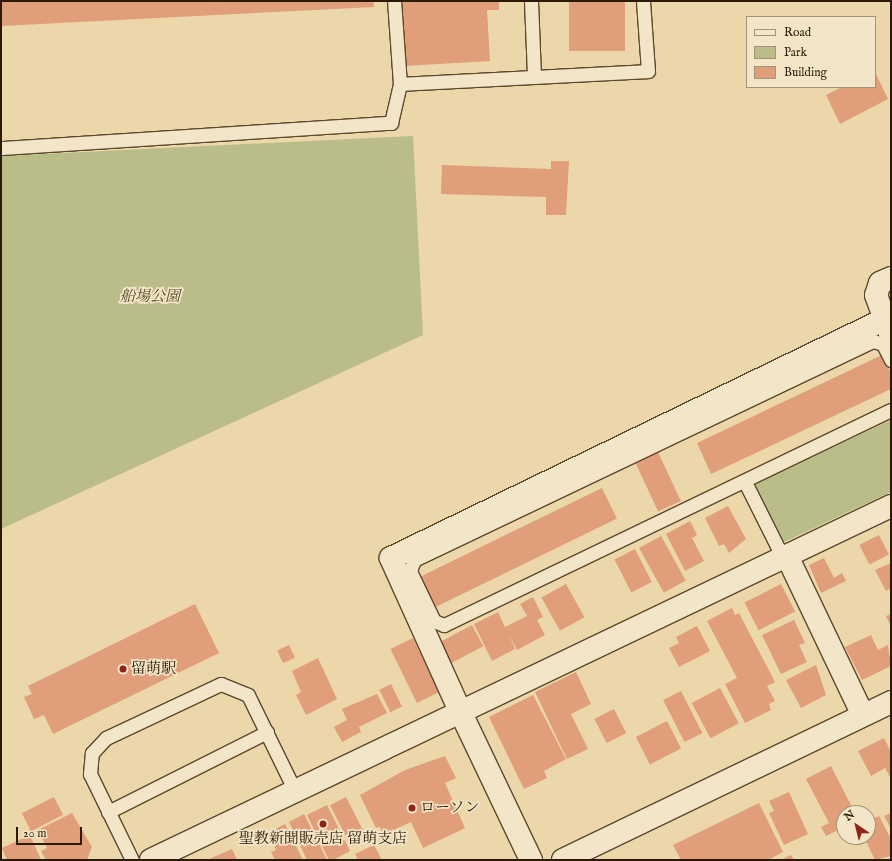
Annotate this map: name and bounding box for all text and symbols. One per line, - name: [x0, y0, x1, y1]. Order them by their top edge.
- legend: [746, 16, 876, 88]
- text: Road: [784, 25, 811, 40]
- text: Park: [784, 45, 807, 60]
- text: Building: [784, 65, 827, 80]
- park label: 船場公園: [120, 288, 180, 306]
- place label: 留萌駅: [131, 660, 176, 678]
- marker: 留萌駅: [118, 664, 128, 674]
- place label: ローソン: [420, 799, 480, 817]
- marker: ローソン: [407, 803, 417, 813]
- north arrow: [836, 805, 876, 845]
- text: N: [842, 808, 858, 824]
- scale bar: [18, 819, 84, 845]
- marker: 聖教新聞販売店 留萌支店: [318, 819, 328, 829]
- text: 20 m: [23, 826, 46, 841]
- place label: 聖教新聞販売店 留萌支店: [239, 830, 407, 848]

